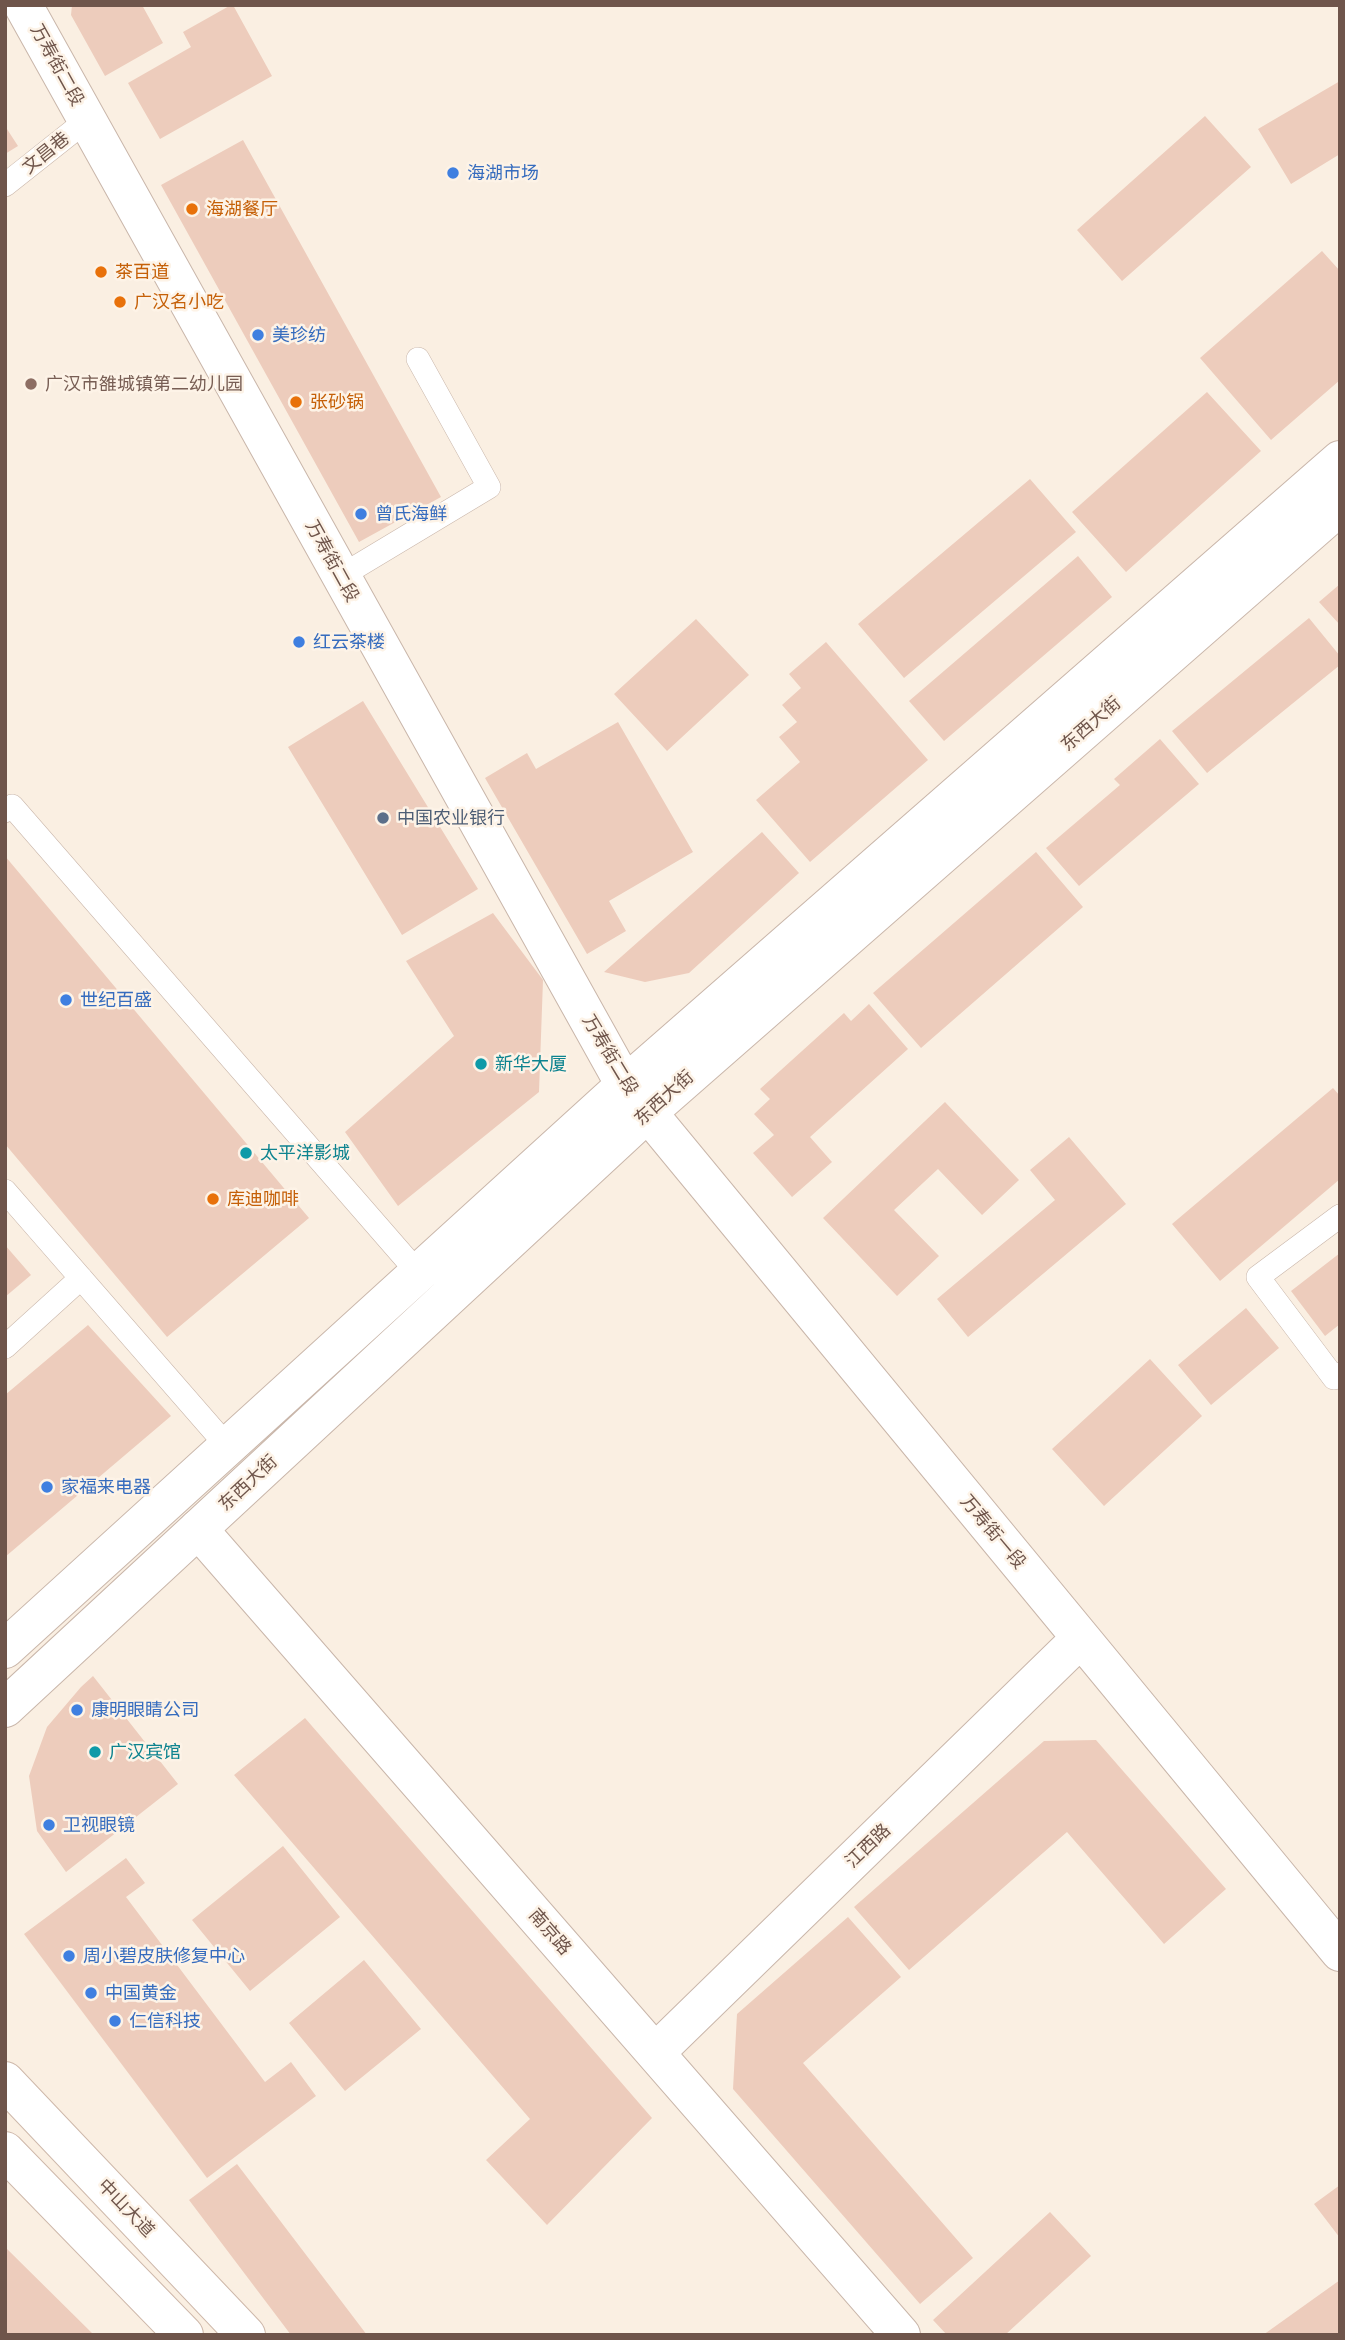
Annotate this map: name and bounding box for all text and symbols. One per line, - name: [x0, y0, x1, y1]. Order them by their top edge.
- street label: 万寿街二段: [26, 20, 88, 110]
- street label: 文昌巷: [18, 128, 74, 178]
- place label: 海湖市场: [467, 162, 539, 184]
- marker: 海湖市场: [445, 165, 461, 181]
- place label: 海湖餐厅: [206, 198, 278, 220]
- marker: 海湖餐厅: [184, 201, 200, 217]
- place label: 茶百道: [115, 261, 169, 283]
- marker: 茶百道: [93, 264, 109, 280]
- place label: 广汉名小吃: [134, 291, 224, 313]
- marker: 广汉名小吃: [112, 294, 128, 310]
- place label: 美珍纺: [272, 324, 326, 346]
- marker: 美珍纺: [250, 327, 266, 343]
- place label: 广汉市雒城镇第二幼儿园: [45, 373, 243, 395]
- marker: 广汉市雒城镇第二幼儿园: [23, 376, 39, 392]
- place label: 张砂锅: [310, 391, 364, 413]
- marker: 张砂锅: [288, 394, 304, 410]
- place label: 曾氏海鲜: [375, 503, 447, 525]
- marker: 曾氏海鲜: [353, 506, 369, 522]
- street label: 万寿街二段: [301, 516, 363, 606]
- place label: 红云茶楼: [313, 631, 385, 653]
- marker: 红云茶楼: [291, 634, 307, 650]
- street label: 东西大街: [1057, 692, 1125, 756]
- place label: 中国农业银行: [397, 807, 505, 829]
- marker: 中国农业银行: [375, 810, 391, 826]
- place label: 世纪百盛: [80, 989, 152, 1011]
- marker: 世纪百盛: [58, 992, 74, 1008]
- street label: 万寿街二段: [578, 1011, 642, 1099]
- place label: 新华大厦: [495, 1053, 567, 1075]
- marker: 新华大厦: [473, 1056, 489, 1072]
- street label: 东西大街: [630, 1066, 698, 1130]
- place label: 太平洋影城: [260, 1142, 350, 1164]
- marker: 太平洋影城: [238, 1145, 254, 1161]
- place label: 库迪咖啡: [227, 1188, 299, 1210]
- marker: 库迪咖啡: [205, 1191, 221, 1207]
- street label: 东西大街: [214, 1451, 282, 1515]
- place label: 家福来电器: [61, 1476, 151, 1498]
- marker: 家福来电器: [39, 1479, 55, 1495]
- street label: 万寿街一段: [956, 1491, 1030, 1573]
- place label: 康明眼睛公司: [91, 1699, 199, 1721]
- marker: 康明眼睛公司: [69, 1702, 85, 1718]
- place label: 广汉宾馆: [109, 1741, 181, 1763]
- marker: 广汉宾馆: [87, 1744, 103, 1760]
- place label: 卫视眼镜: [63, 1814, 135, 1836]
- marker: 卫视眼镜: [41, 1817, 57, 1833]
- street label: 江西路: [841, 1819, 895, 1873]
- street label: 南京路: [524, 1905, 576, 1959]
- place label: 周小碧皮肤修复中心: [83, 1945, 245, 1967]
- marker: 周小碧皮肤修复中心: [61, 1948, 77, 1964]
- place label: 中国黄金: [105, 1982, 177, 2004]
- marker: 中国黄金: [83, 1985, 99, 2001]
- place label: 仁信科技: [129, 2010, 201, 2032]
- marker: 仁信科技: [107, 2013, 123, 2029]
- street label: 中山大道: [93, 2175, 159, 2241]

